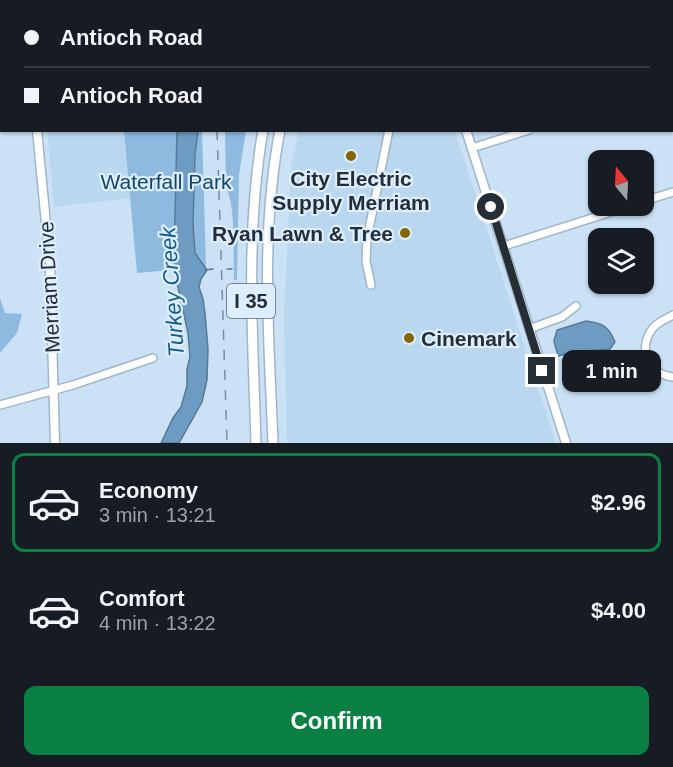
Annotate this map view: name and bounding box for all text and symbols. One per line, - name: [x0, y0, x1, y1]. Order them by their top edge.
- text: Antioch Road: [60, 25, 203, 50]
- text: Antioch Road: [60, 83, 203, 108]
- marker: City Electric Supply Merriam: [344, 149, 358, 163]
- north arrow: [588, 150, 654, 216]
- map controls: [588, 150, 654, 294]
- place label: City Electric Supply Merriam: [272, 167, 430, 214]
- park label: Waterfall Park: [100, 170, 232, 193]
- route start: [477, 193, 504, 220]
- street label: Merriam Drive: [34, 221, 64, 353]
- place label: Ryan Lawn & Tree: [212, 222, 393, 245]
- water label: Turkey Creek: [155, 225, 189, 358]
- marker: Ryan Lawn & Tree: [398, 226, 412, 240]
- button: layers: [588, 228, 654, 294]
- road number: I 35: [227, 284, 275, 318]
- place label: Cinemark: [421, 327, 517, 350]
- marker: Cinemark: [402, 331, 416, 345]
- callout: 1 min: [563, 350, 662, 392]
- route end: [528, 357, 555, 384]
- text: 1 min: [585, 360, 638, 382]
- icon: car: [27, 476, 81, 530]
- text: Economy: [99, 478, 198, 503]
- text: $2.96: [591, 490, 646, 515]
- text: 3 min · 13:21: [99, 504, 216, 526]
- icon: car: [27, 584, 81, 638]
- text: Comfort: [99, 586, 185, 611]
- text: $4.00: [591, 598, 646, 623]
- text: 4 min · 13:22: [99, 612, 216, 634]
- button: Confirm: [24, 686, 649, 755]

